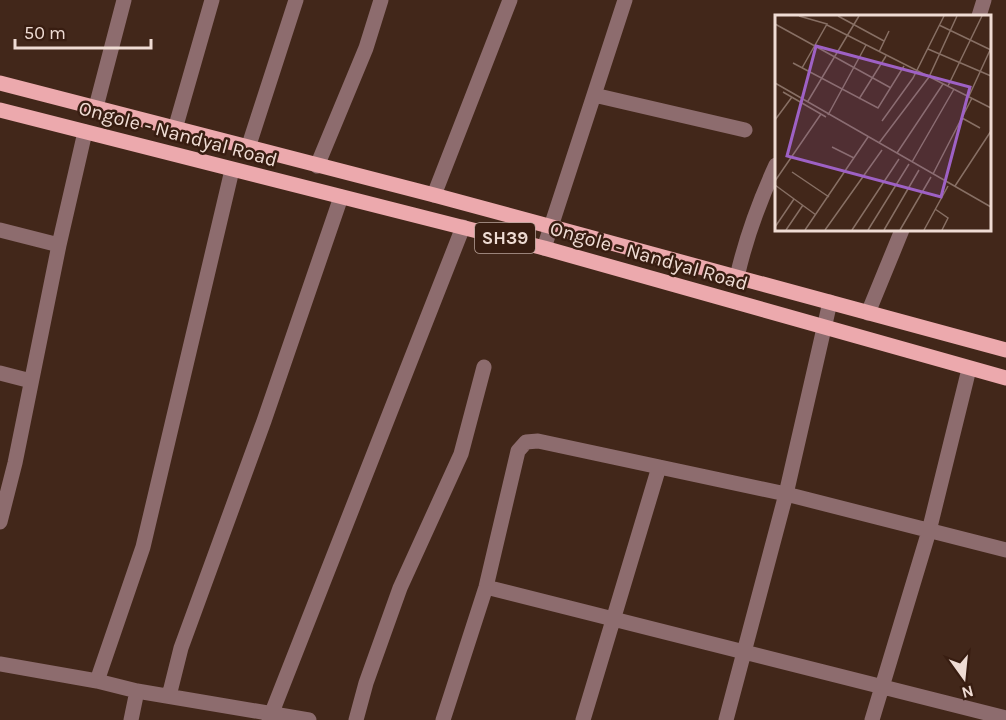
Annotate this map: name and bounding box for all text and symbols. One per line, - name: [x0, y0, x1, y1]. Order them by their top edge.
- scale bar: [15, 12, 152, 50]
- inset map: [775, 15, 991, 231]
- text: 50 m: [24, 22, 66, 44]
- street label: Ongole - Nandyal Road: [76, 96, 280, 172]
- street label: Ongole - Nandyal Road: [547, 217, 751, 295]
- road number: SH39: [475, 223, 535, 253]
- north arrow: [934, 648, 994, 708]
- text: N: [960, 681, 976, 703]

